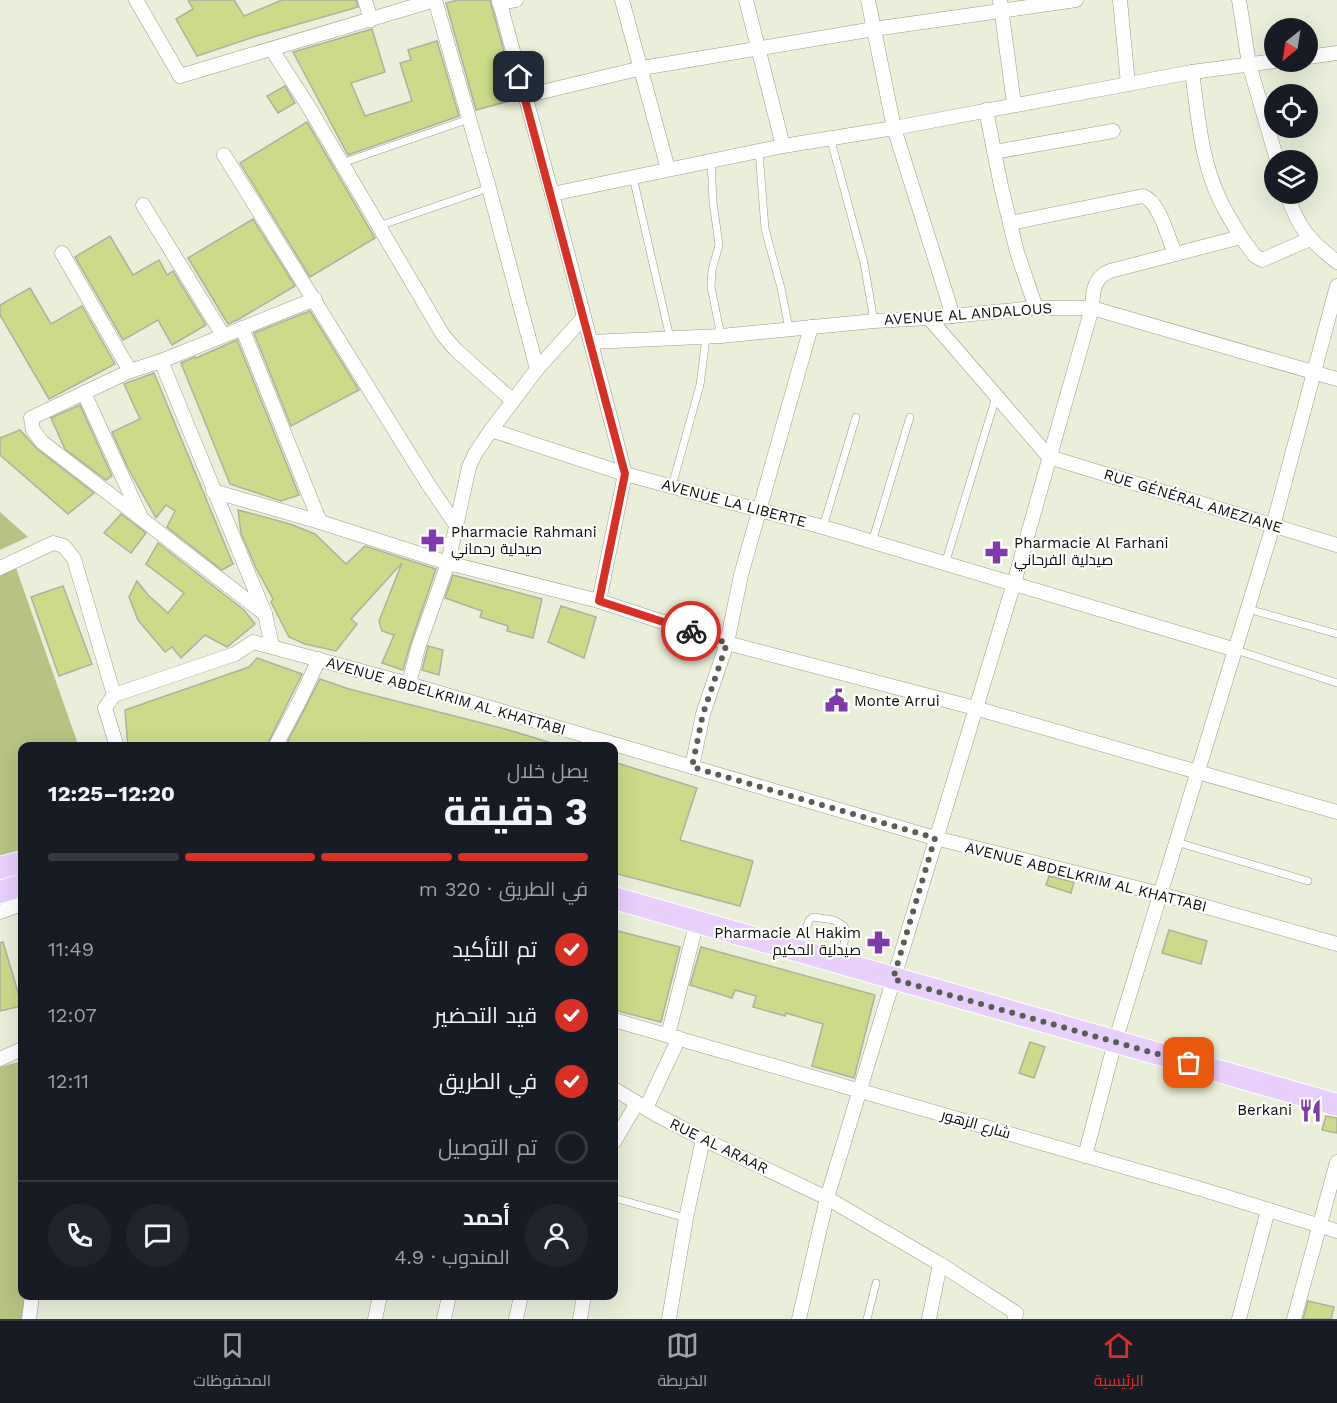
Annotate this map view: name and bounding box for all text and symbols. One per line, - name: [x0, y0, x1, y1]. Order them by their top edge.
- north arrow: [1264, 18, 1318, 72]
- map controls: [1264, 18, 1318, 204]
- pin: [493, 51, 544, 102]
- icon: home: [502, 60, 535, 93]
- button: locate: [1264, 84, 1318, 138]
- button: layers: [1264, 150, 1318, 204]
- street label: AVENUE AL ANDALOUS: [883, 299, 1053, 329]
- street label: RUE GÉNÉRAL AMEZIANE: [1101, 465, 1285, 537]
- street label: AVENUE LA LIBERTE: [660, 475, 808, 531]
- place label: Pharmacie Rahmani صيدلية رحماني: [451, 523, 597, 561]
- pharmacy icon: Pharmacie Rahmani صيدلية رحماني: [420, 528, 446, 554]
- place label: Pharmacie Al Farhani صيدلية الفرحاني: [1014, 534, 1169, 572]
- pharmacy icon: Pharmacie Al Farhani صيدلية الفرحاني: [983, 539, 1009, 565]
- courier: [661, 601, 721, 661]
- icon: bike: [675, 615, 708, 648]
- street label: AVENUE ABDELKRIM AL KHATTABI: [324, 653, 568, 739]
- public building icon: Monte Arrui: [823, 688, 849, 714]
- place label: Monte Arrui: [854, 692, 940, 710]
- text: يصل خلال: [507, 759, 588, 783]
- text: 12:20–12:25: [48, 781, 175, 806]
- text: 3 دقيقة: [443, 789, 588, 834]
- street label: AVENUE ABDELKRIM AL KHATTABI: [963, 838, 1209, 916]
- text: في الطريق · 320 m: [419, 877, 588, 901]
- place label: Pharmacie Al Hakim صيدلية الحكيم: [714, 924, 861, 960]
- pharmacy icon: Pharmacie Al Hakim صيدلية الحكيم: [866, 929, 892, 955]
- icon: check: [555, 933, 588, 966]
- text: 11:49: [48, 937, 94, 961]
- text: تم التأكيد: [452, 937, 537, 962]
- icon: check: [555, 999, 588, 1032]
- text: 12:07: [48, 1003, 97, 1027]
- text: قيد التحضير: [434, 1003, 537, 1028]
- pin: [1163, 1037, 1214, 1088]
- icon: bag: [1172, 1046, 1205, 1079]
- icon: check: [555, 1065, 588, 1098]
- text: 12:11: [48, 1069, 89, 1093]
- text: في الطريق: [439, 1069, 537, 1094]
- restaurant icon: Berkani: [1297, 1097, 1323, 1123]
- place label: Berkani: [1237, 1101, 1292, 1119]
- street label: شارع الزهور: [938, 1105, 1013, 1144]
- street label: RUE AL ARAAR: [667, 1114, 771, 1178]
- text: تم التوصيل: [438, 1135, 537, 1160]
- button: phone: [48, 1204, 111, 1267]
- button: chat: [126, 1204, 189, 1267]
- button: person: [525, 1204, 588, 1267]
- text: أحمد: [463, 1205, 510, 1230]
- text: المندوب · 4.9: [395, 1245, 510, 1269]
- tab: المحفوظات: [193, 1329, 271, 1395]
- tab: الخريطة: [657, 1329, 707, 1395]
- tab: الرئيسية: [1094, 1329, 1144, 1395]

